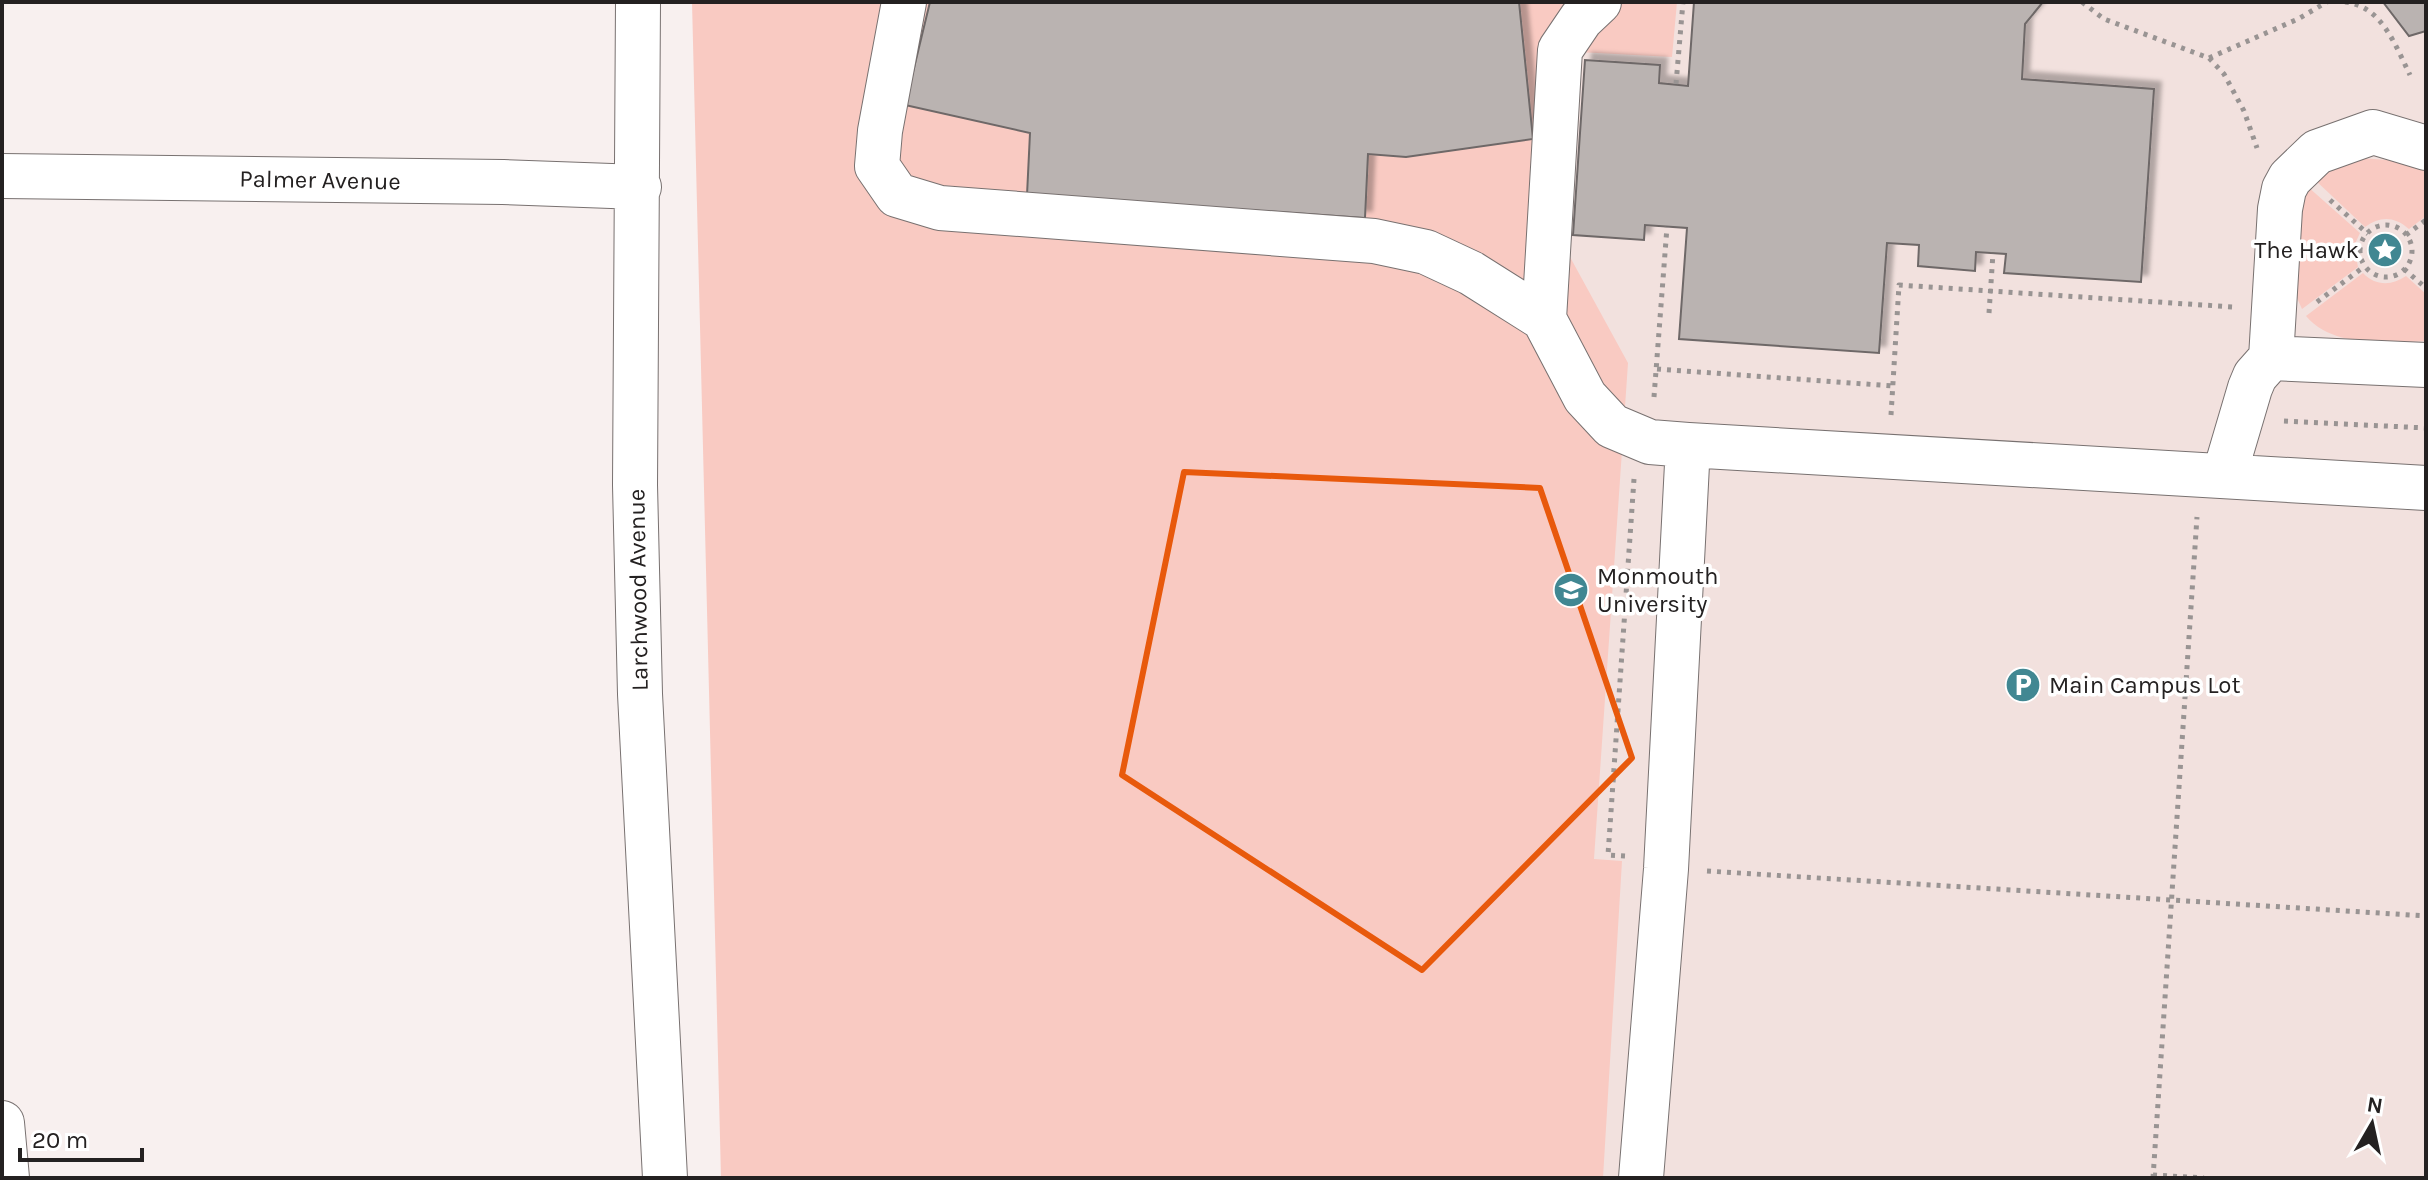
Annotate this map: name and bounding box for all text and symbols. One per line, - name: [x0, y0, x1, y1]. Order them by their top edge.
- street label: Palmer Avenue: [239, 165, 401, 195]
- place icon: The Hawk: [2366, 231, 2404, 269]
- place label: The Hawk: [2254, 236, 2359, 264]
- street label: Larchwood Avenue: [622, 489, 654, 691]
- place label: Monmouth University: [1597, 562, 1719, 618]
- school or university icon: Monmouth University: [1552, 571, 1590, 609]
- parking icon: Main Campus Lot: [2004, 666, 2042, 704]
- place label: Main Campus Lot: [2049, 671, 2241, 699]
- north arrow: [2332, 1084, 2412, 1164]
- text: N: [2365, 1091, 2385, 1119]
- scale bar: [20, 1112, 142, 1162]
- text: 20 m: [32, 1126, 88, 1154]

